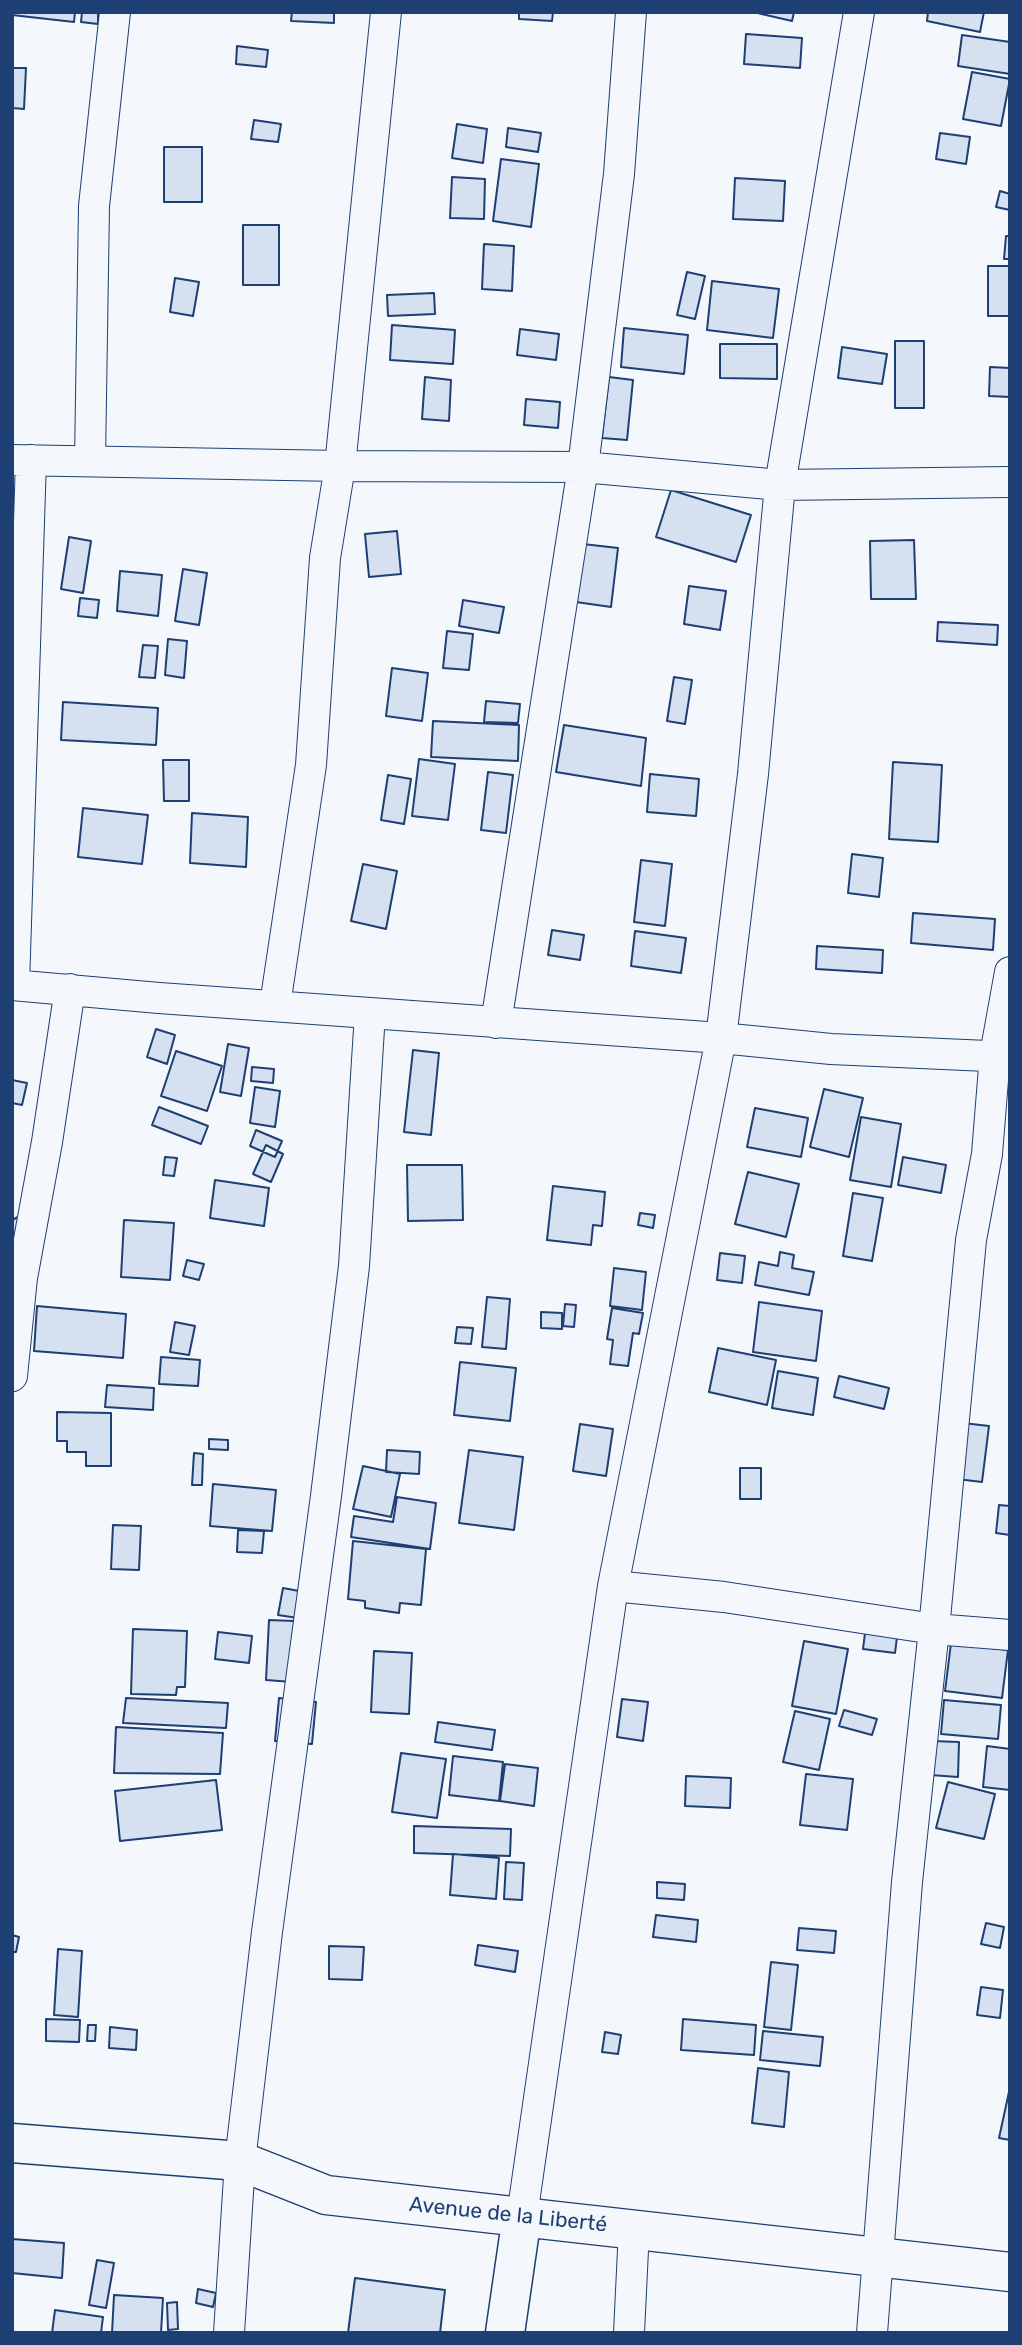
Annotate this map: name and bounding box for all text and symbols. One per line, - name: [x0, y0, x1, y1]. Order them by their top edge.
- street label: Avenue de la Liberté: [408, 2192, 608, 2238]

